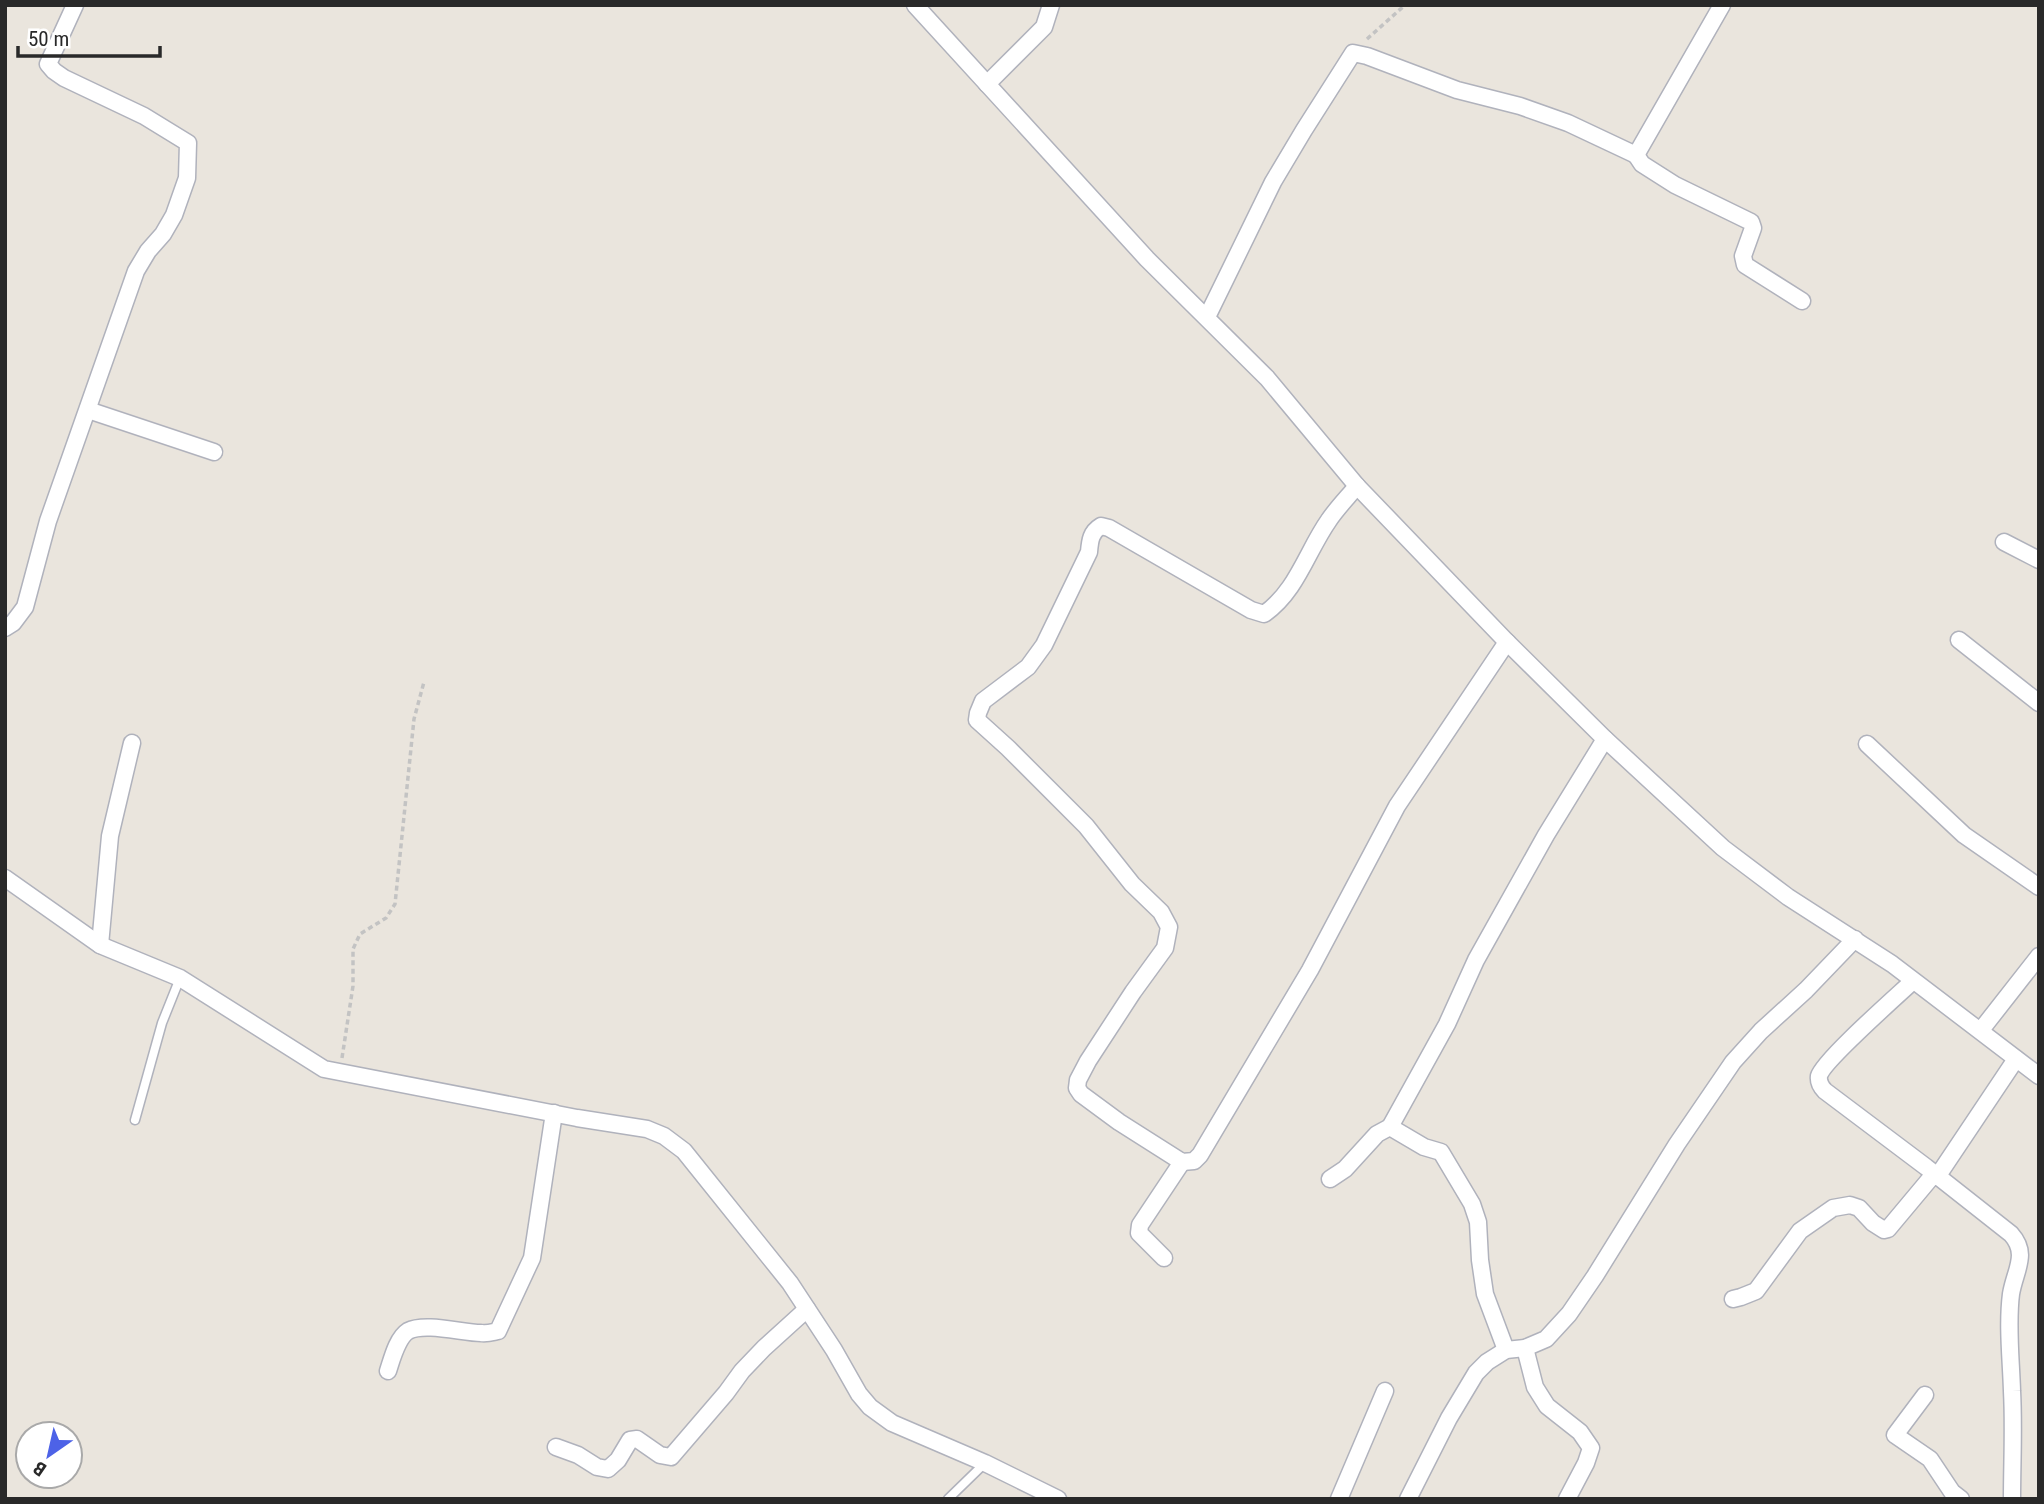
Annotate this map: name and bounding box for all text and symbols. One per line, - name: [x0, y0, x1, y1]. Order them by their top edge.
- scale bar: [18, 14, 159, 58]
- text: 50 m: [28, 27, 69, 51]
- north arrow: [14, 1420, 84, 1490]
- text: B: [29, 1456, 51, 1481]

